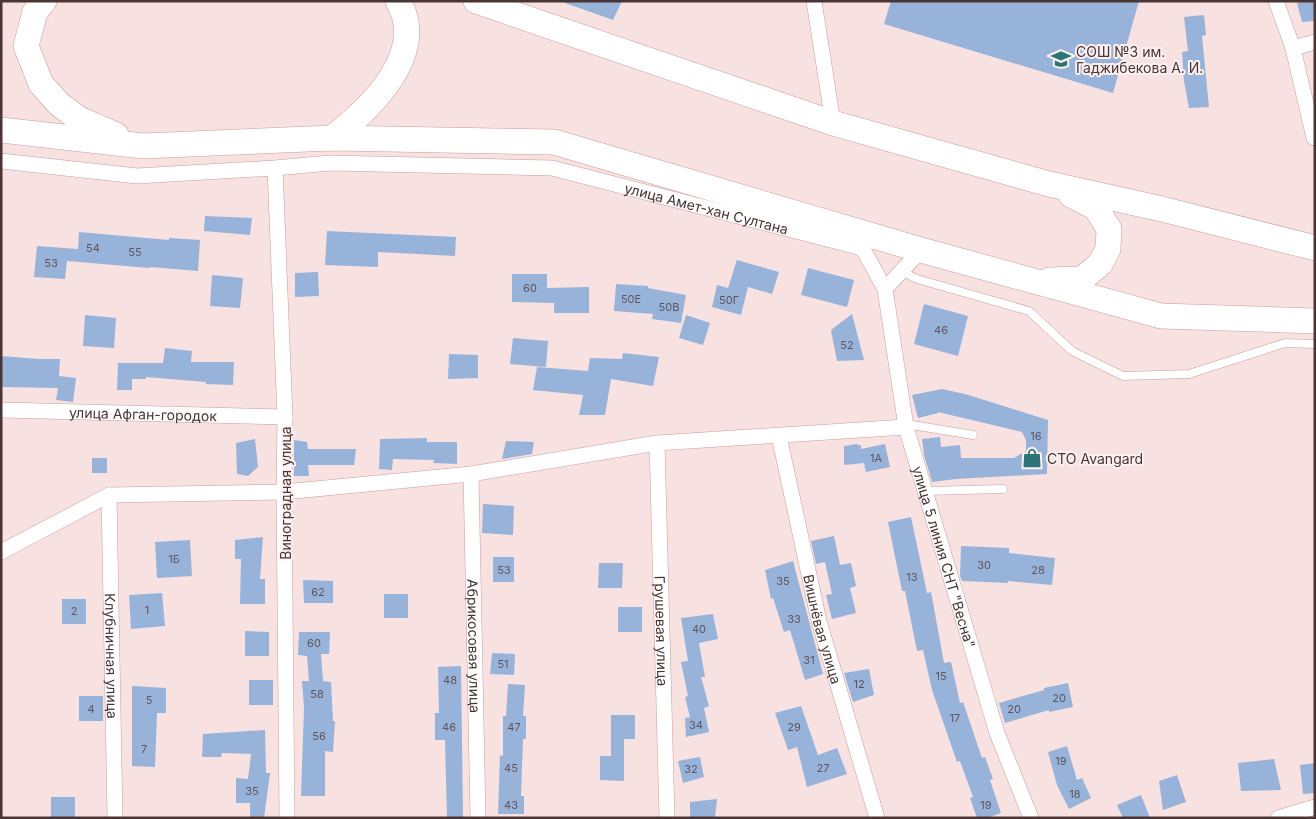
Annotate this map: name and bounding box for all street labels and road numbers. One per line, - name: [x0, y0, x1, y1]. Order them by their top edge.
- street label: улица Амет-хан Султана: [623, 179, 790, 237]
- street label: улица Афган-городок: [69, 403, 217, 424]
- street label: Виноградная улица: [277, 426, 294, 560]
- street label: улица 5 линия СНТ "Весна": [910, 464, 980, 650]
- street label: Вишнёвая улица: [801, 573, 846, 686]
- street label: Грушевая улица: [652, 575, 672, 686]
- street label: Абрикосовая улица: [465, 579, 484, 713]
- street label: Клубничная улица: [102, 593, 122, 719]

